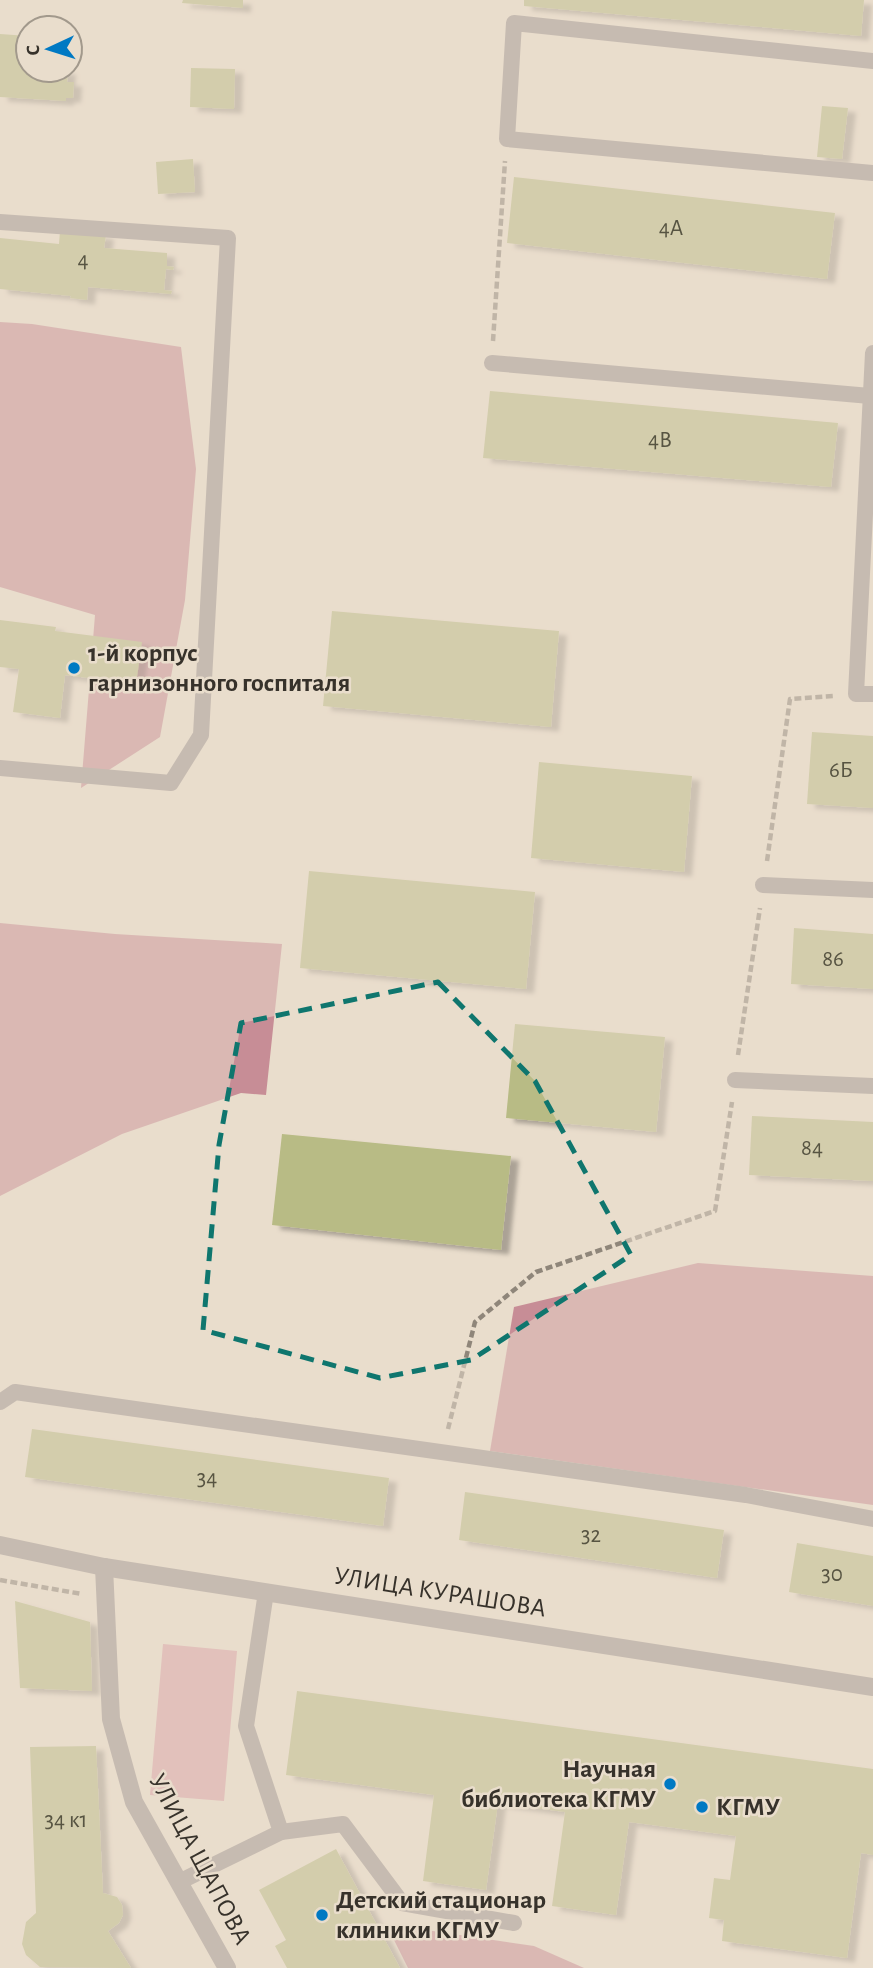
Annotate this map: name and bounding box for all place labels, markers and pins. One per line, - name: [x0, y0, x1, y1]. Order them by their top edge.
- place label: 1-й корпус гарнизонного госпиталя: [88, 640, 350, 696]
- marker: 1-й корпус гарнизонного госпиталя: [66, 660, 82, 676]
- place label: Научная библиотека КГМУ: [461, 1756, 657, 1812]
- marker: Научная библиотека КГМУ: [662, 1776, 678, 1792]
- place label: КГМУ: [716, 1794, 781, 1820]
- marker: КГМУ: [694, 1799, 710, 1815]
- place label: Детский стационар клиники КГМУ: [336, 1887, 546, 1943]
- marker: Детский стационар клиники КГМУ: [314, 1907, 330, 1923]

